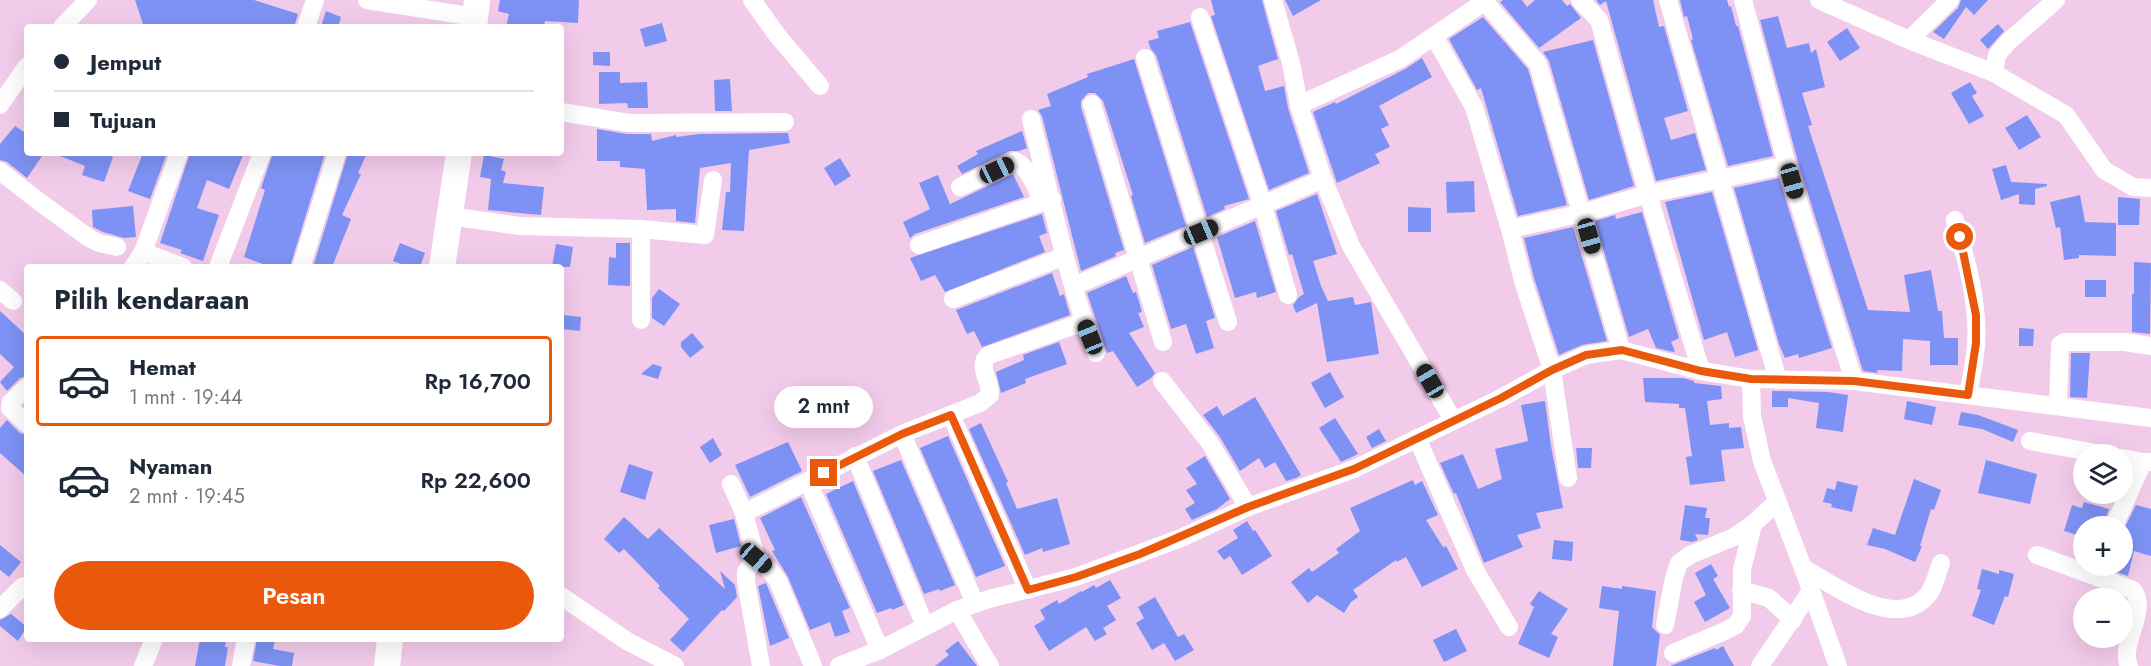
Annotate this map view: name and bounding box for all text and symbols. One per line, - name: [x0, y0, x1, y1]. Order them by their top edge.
- text: Jemput: [90, 46, 161, 78]
- text: Tujuan: [90, 104, 156, 136]
- car: [977, 154, 1017, 186]
- car: [1778, 161, 1806, 201]
- car: [1575, 216, 1603, 256]
- car: [1181, 217, 1221, 247]
- route start: [1946, 223, 1973, 250]
- text: Pilih kendaraan: [54, 280, 250, 319]
- car: [1075, 317, 1105, 357]
- text: Hemat: [129, 351, 196, 383]
- icon: car: [57, 354, 111, 408]
- car: [1413, 361, 1447, 401]
- text: Rp 16,700: [425, 365, 531, 397]
- text: 1 mnt · 19:44: [129, 383, 243, 412]
- callout: 2 mnt: [774, 386, 874, 428]
- text: 2 mnt: [798, 392, 849, 421]
- map controls: [2073, 444, 2133, 648]
- button: layers: [2073, 444, 2133, 504]
- text: Nyaman: [129, 450, 212, 482]
- icon: car: [57, 453, 111, 507]
- route end: [810, 459, 837, 486]
- text: Rp 22,600: [420, 464, 531, 496]
- text: 2 mnt · 19:45: [129, 482, 245, 511]
- button: +: [2073, 516, 2133, 576]
- car: [737, 539, 775, 577]
- button: Pesan: [54, 561, 534, 630]
- button: −: [2073, 588, 2133, 648]

